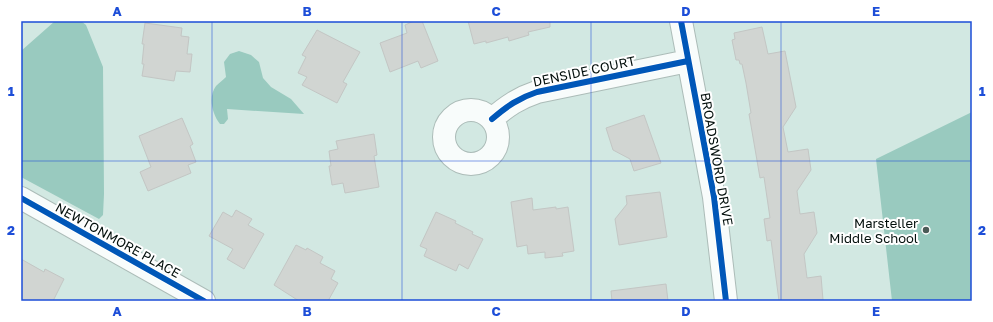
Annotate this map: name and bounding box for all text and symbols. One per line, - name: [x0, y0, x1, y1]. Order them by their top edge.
- text: A: [112, 3, 122, 19]
- text: B: [302, 3, 312, 19]
- text: C: [491, 3, 501, 19]
- text: D: [681, 3, 691, 19]
- text: E: [872, 3, 880, 19]
- street label: DENSIDE COURT: [531, 52, 637, 90]
- text: 1: [8, 83, 15, 99]
- text: 1: [979, 83, 986, 99]
- street label: BROADSWORD DRIVE: [697, 91, 737, 227]
- street label: NEWTONMORE PLACE: [53, 199, 183, 281]
- place label: Marsteller Middle School: [829, 215, 918, 246]
- text: 2: [7, 222, 15, 238]
- text: 2: [978, 222, 986, 238]
- marker: Marsteller Middle School: [921, 225, 931, 235]
- text: A: [112, 303, 122, 319]
- text: B: [302, 303, 312, 319]
- text: C: [491, 303, 501, 319]
- text: D: [681, 303, 691, 319]
- text: E: [872, 303, 880, 319]

